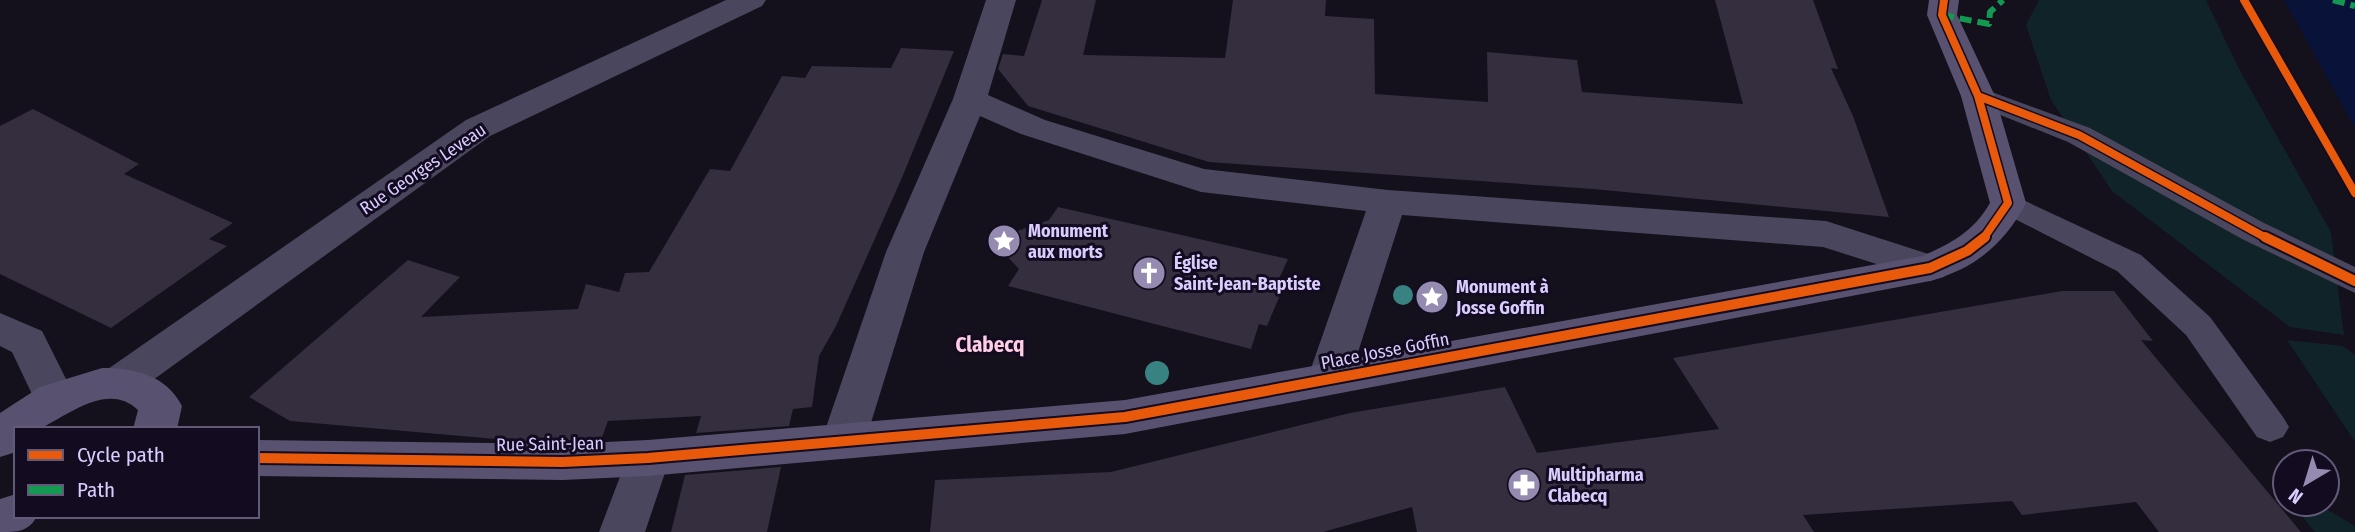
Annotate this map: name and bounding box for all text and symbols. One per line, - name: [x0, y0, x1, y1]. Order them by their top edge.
- street label: Rue Georges Leveau: [356, 119, 490, 219]
- place label: Monument aux morts: [1028, 220, 1109, 263]
- place icon: Monument aux morts: [985, 222, 1023, 260]
- place label: Église Saint-Jean-Baptiste: [1174, 251, 1321, 295]
- church icon: Église Saint-Jean-Baptiste: [1130, 254, 1168, 292]
- place label: Monument à Josse Goffin: [1455, 276, 1549, 319]
- place icon: Monument à Josse Goffin: [1413, 278, 1451, 316]
- street label: Place Josse Goffin: [1319, 328, 1451, 374]
- district label: Clabecq: [955, 332, 1025, 358]
- legend: [14, 427, 259, 518]
- street label: Rue Saint-Jean: [496, 432, 604, 456]
- text: Cycle path: [77, 442, 165, 468]
- north arrow: [2271, 448, 2341, 518]
- place label: Multipharma Clabecq: [1548, 464, 1644, 507]
- pharmacy icon: Multipharma Clabecq: [1505, 466, 1543, 504]
- text: Path: [77, 477, 115, 503]
- text: N: [2284, 483, 2307, 509]

